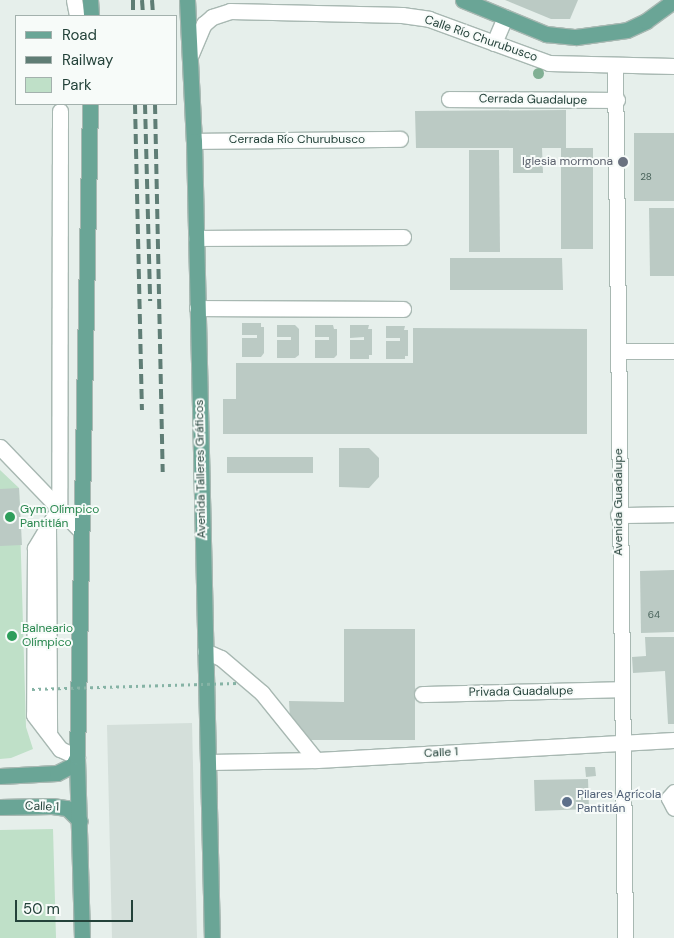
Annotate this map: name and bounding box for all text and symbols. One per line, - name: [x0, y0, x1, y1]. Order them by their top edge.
- street label: Calle Río Churubusco: [423, 13, 539, 65]
- legend: [15, 15, 178, 105]
- text: Road: [62, 25, 97, 45]
- text: Railway: [62, 50, 113, 70]
- text: Park: [62, 75, 92, 95]
- street label: Cerrada Guadalupe: [479, 92, 587, 108]
- street label: Cerrada Río Churubusco: [229, 133, 365, 147]
- place label: Iglesia mormona: [522, 155, 613, 169]
- marker: Iglesia mormona: [617, 156, 629, 168]
- house number: 28: [640, 171, 652, 183]
- street label: Avenida Talleres Gráficos: [193, 399, 209, 539]
- street label: Avenida Guadalupe: [612, 448, 626, 556]
- place label: Gym Olímpico Pantitlán: [20, 503, 99, 531]
- marker: Gym Olímpico Pantitlán: [4, 511, 16, 523]
- house number: 64: [648, 609, 660, 621]
- place label: Balneario Olímpico: [22, 622, 73, 650]
- marker: Balneario Olímpico: [6, 630, 18, 642]
- street label: Privada Guadalupe: [469, 684, 573, 700]
- street label: Calle 1: [424, 745, 458, 761]
- place label: Pilares Agrícola Pantitlán: [577, 788, 661, 816]
- marker: Pilares Agrícola Pantitlán: [561, 796, 573, 808]
- street label: Calle 1: [25, 799, 59, 815]
- scale bar: [18, 890, 135, 922]
- text: 50 m: [23, 899, 60, 919]

